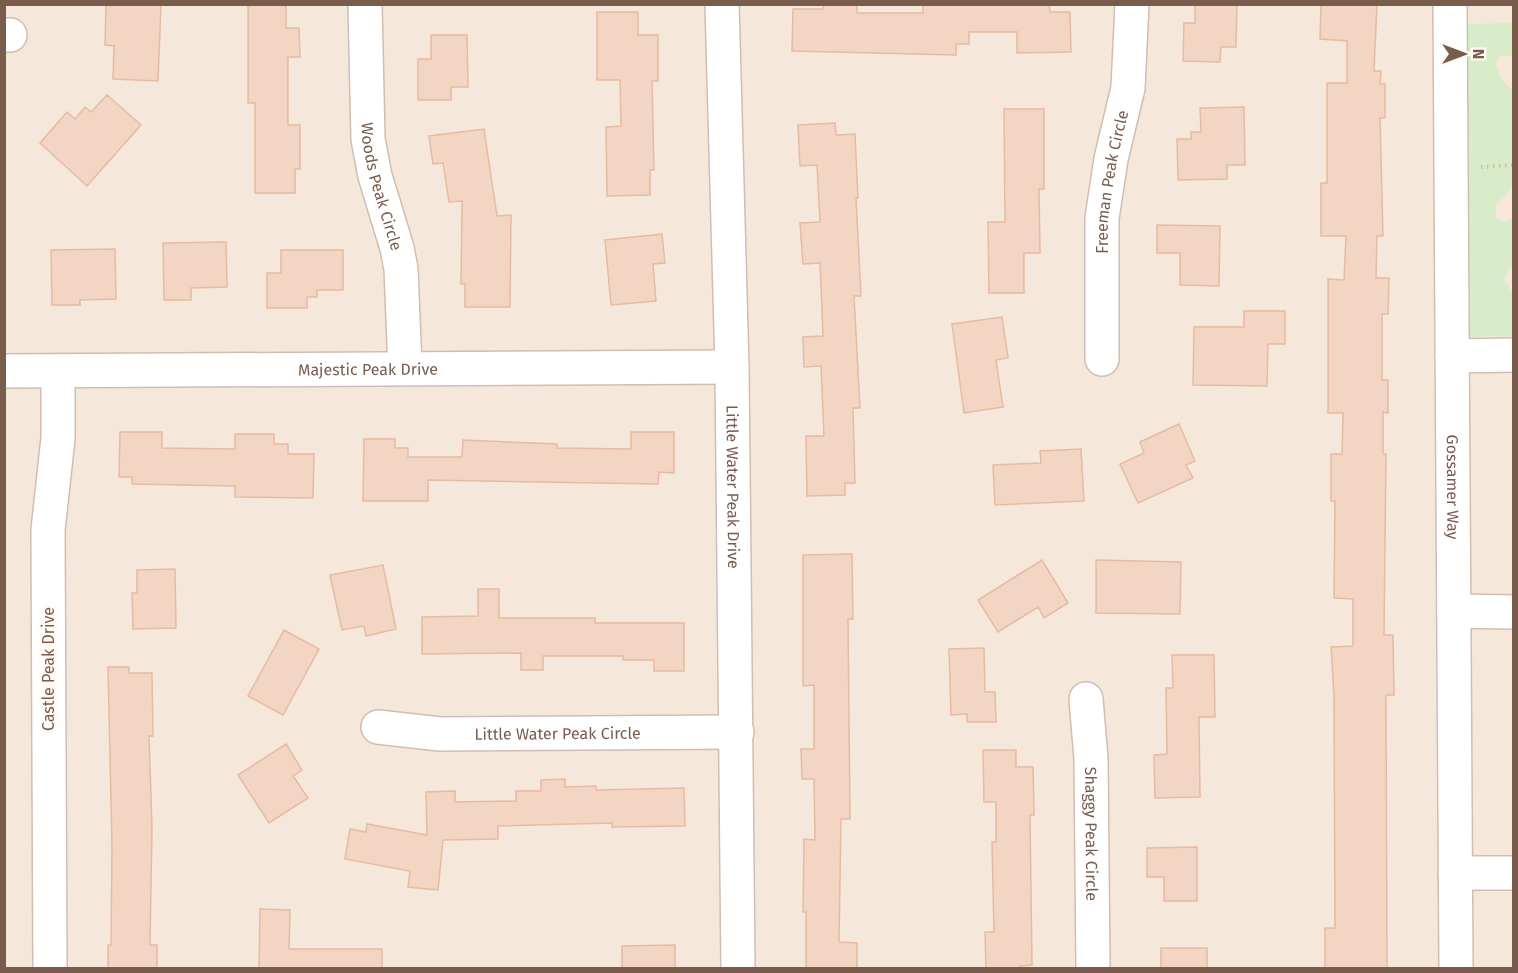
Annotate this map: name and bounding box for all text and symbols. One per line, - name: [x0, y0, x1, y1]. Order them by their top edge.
- north arrow: [1434, 24, 1494, 84]
- text: N: [1469, 49, 1488, 59]
- street label: Freeman Peak Circle: [1092, 108, 1132, 254]
- street label: Woods Peak Circle: [357, 122, 406, 253]
- street label: Majestic Peak Drive: [298, 360, 438, 379]
- street label: Little Water Peak Drive: [722, 405, 743, 569]
- street label: Gossamer Way: [1443, 435, 1462, 540]
- street label: Castle Peak Drive: [39, 607, 58, 731]
- street label: Little Water Peak Circle: [474, 724, 641, 744]
- street label: Shaggy Peak Circle: [1081, 767, 1101, 901]

